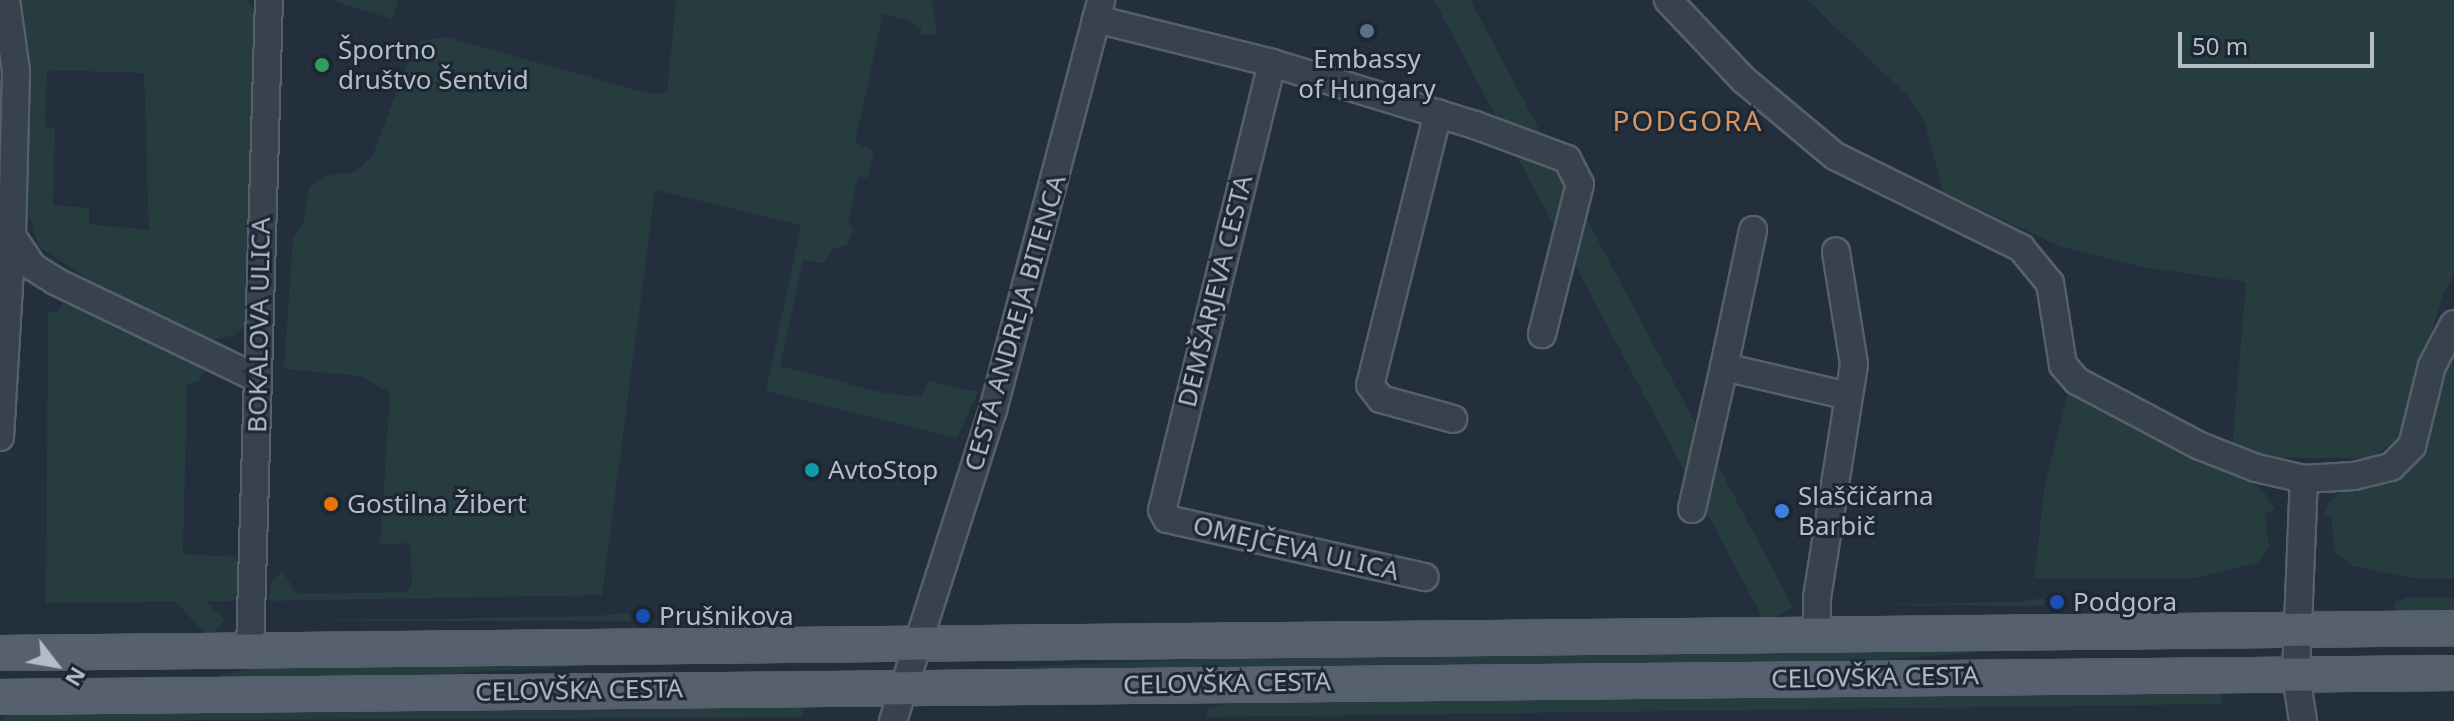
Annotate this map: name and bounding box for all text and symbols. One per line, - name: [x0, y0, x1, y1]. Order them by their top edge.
- scale bar: [2182, 16, 2378, 66]
- marker: Embassy of Hungary: [1358, 22, 1376, 40]
- text: 50 m: [2192, 29, 2248, 62]
- place label: Športno društvo Šentvid: [338, 34, 529, 96]
- place label: Embassy of Hungary: [1298, 43, 1436, 104]
- marker: Športno društvo Šentvid: [313, 56, 331, 74]
- district label: PODGORA: [1613, 103, 1763, 137]
- street label: CESTA ANDREJA BITENCA: [958, 171, 1072, 475]
- street label: DEMŠARJEVA CESTA: [1171, 172, 1259, 410]
- street label: BOKALOVA ULICA: [242, 217, 276, 433]
- place label: AvtoStop: [828, 454, 938, 486]
- marker: AvtoStop: [803, 461, 821, 479]
- place label: Slaščičarna Barbič: [1798, 480, 1934, 542]
- place label: Gostilna Žibert: [347, 488, 527, 520]
- marker: Gostilna Žibert: [322, 495, 340, 513]
- marker: Slaščičarna Barbič: [1773, 502, 1791, 520]
- street label: OMEJČEVA ULICA: [1190, 509, 1402, 587]
- place label: Podgora: [2073, 586, 2177, 618]
- marker: Podgora: [2048, 593, 2066, 611]
- place label: Prušnikova: [659, 600, 794, 632]
- marker: Prušnikova: [634, 607, 652, 625]
- north arrow: [16, 625, 96, 705]
- street label: CELOVŠKA CESTA: [1771, 660, 1979, 694]
- text: N: [59, 662, 94, 693]
- street label: CELOVŠKA CESTA: [1123, 666, 1331, 700]
- street label: CELOVŠKA CESTA: [475, 673, 683, 707]

